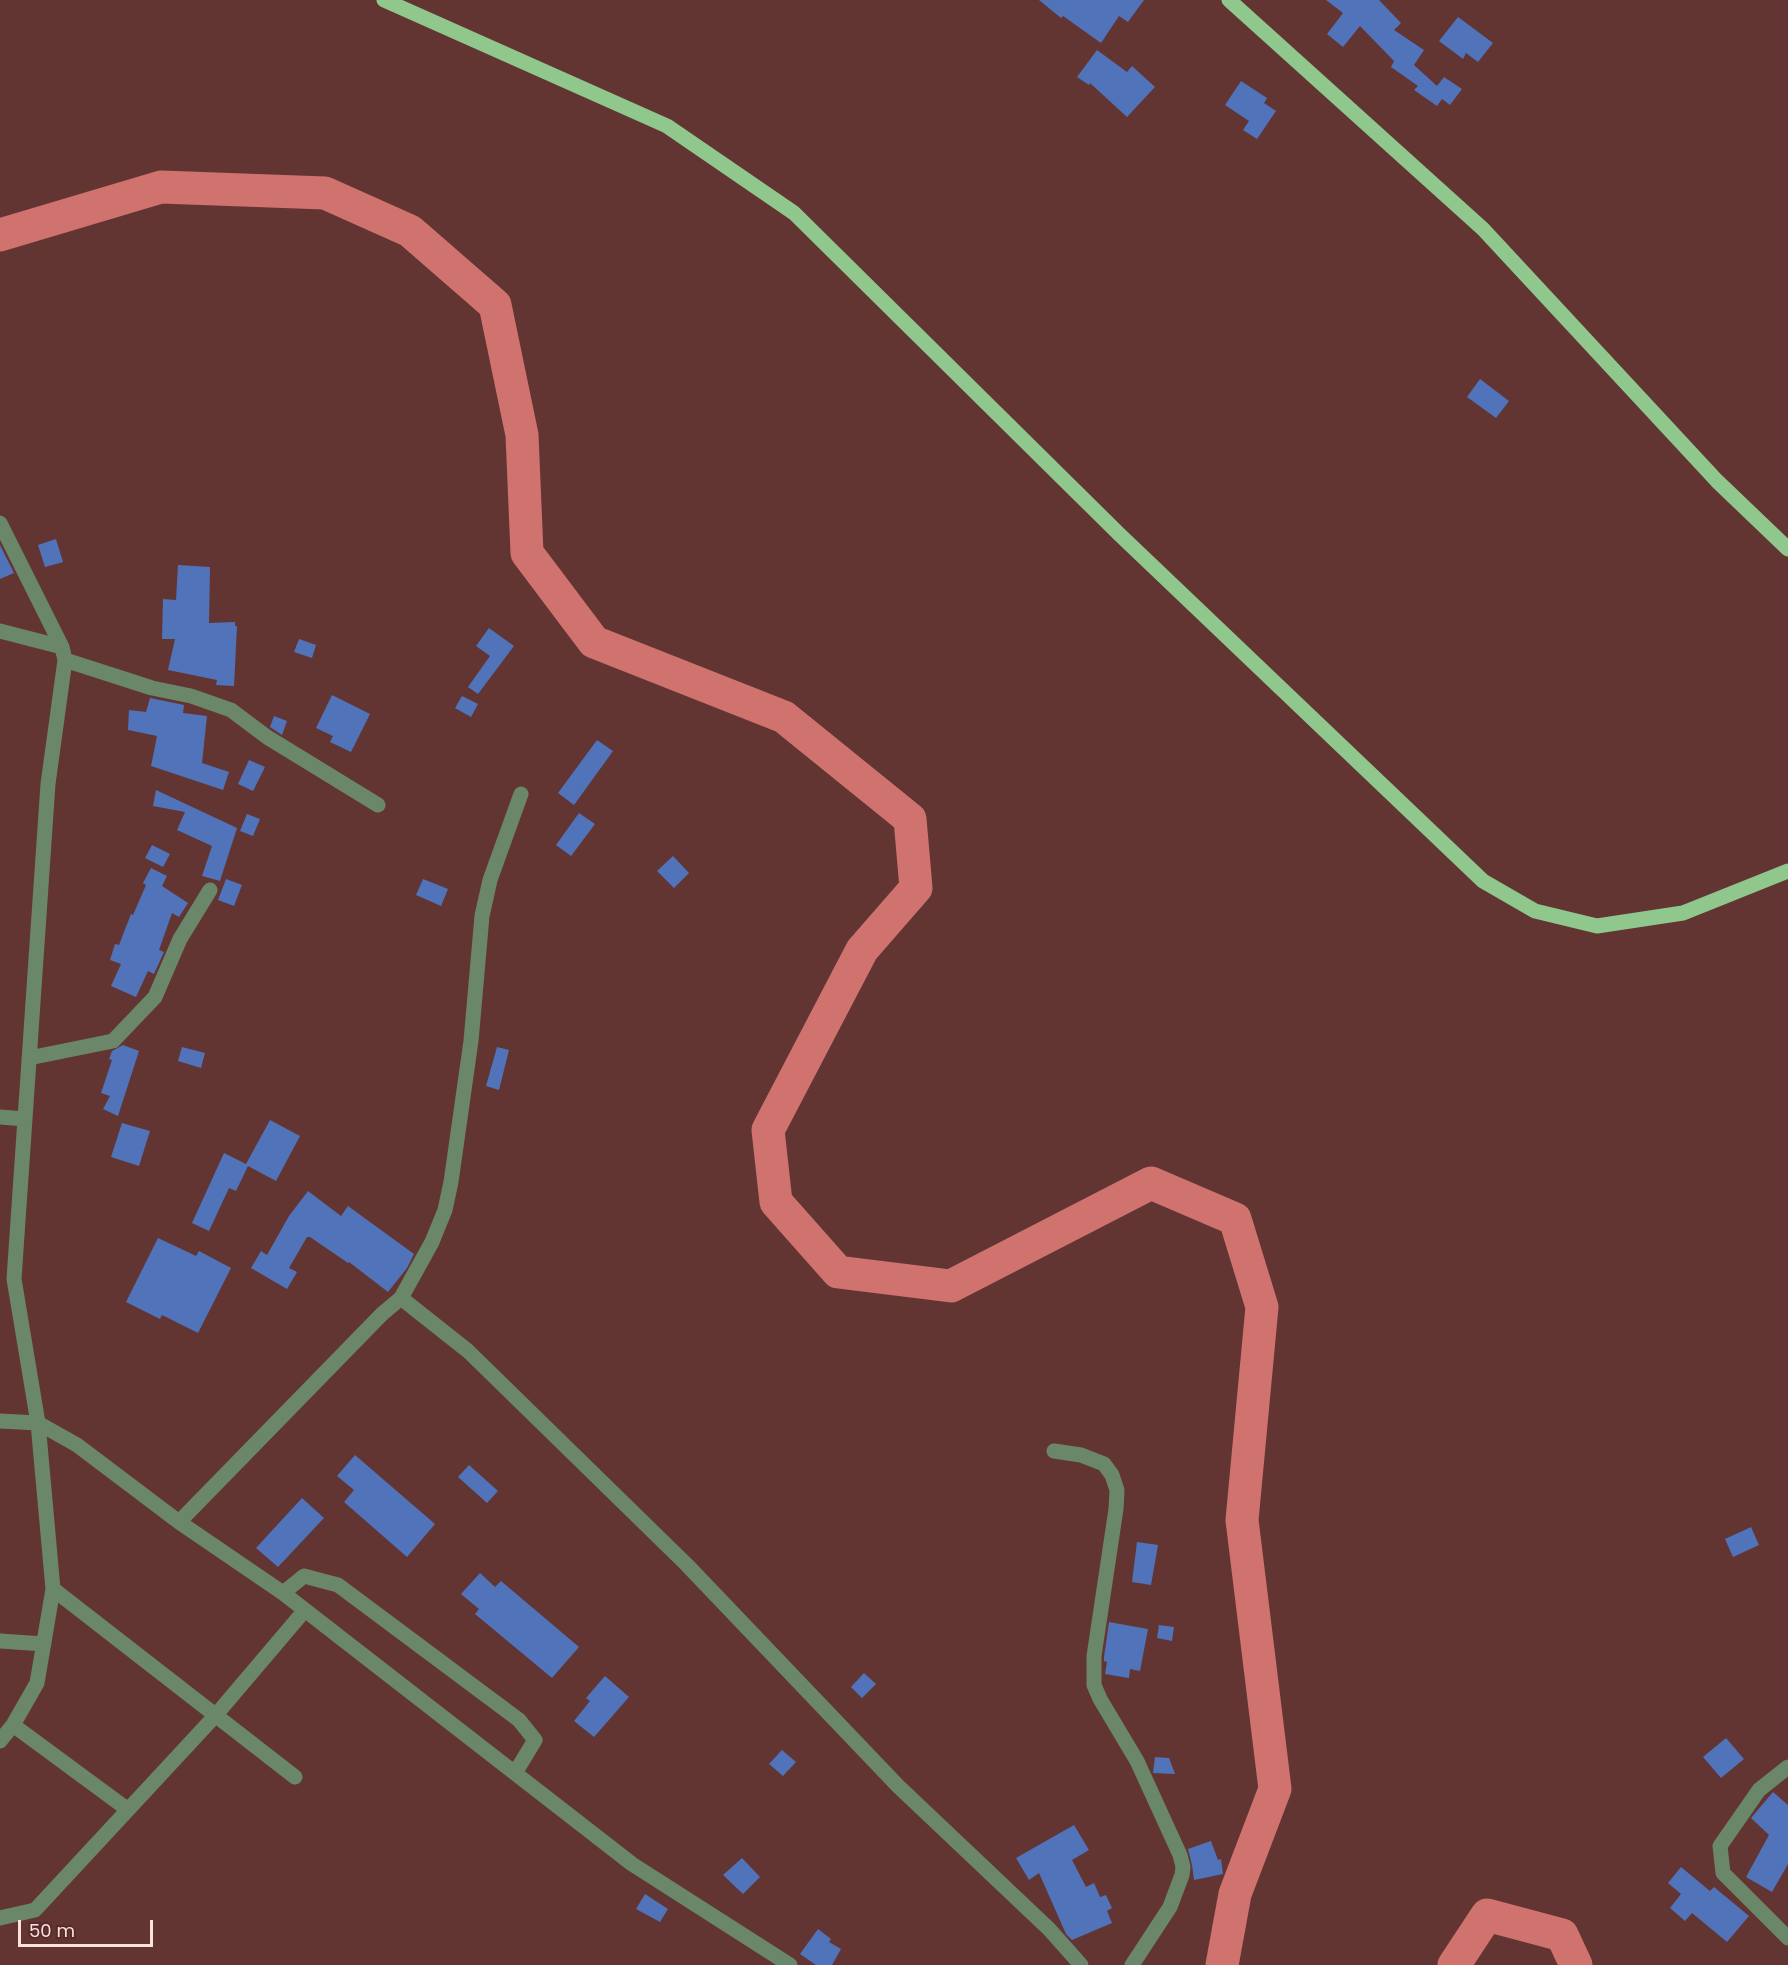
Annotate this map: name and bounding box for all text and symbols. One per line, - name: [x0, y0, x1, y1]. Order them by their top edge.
- scale bar: [21, 1908, 156, 1946]
- text: 50 m: [29, 1918, 75, 1943]

